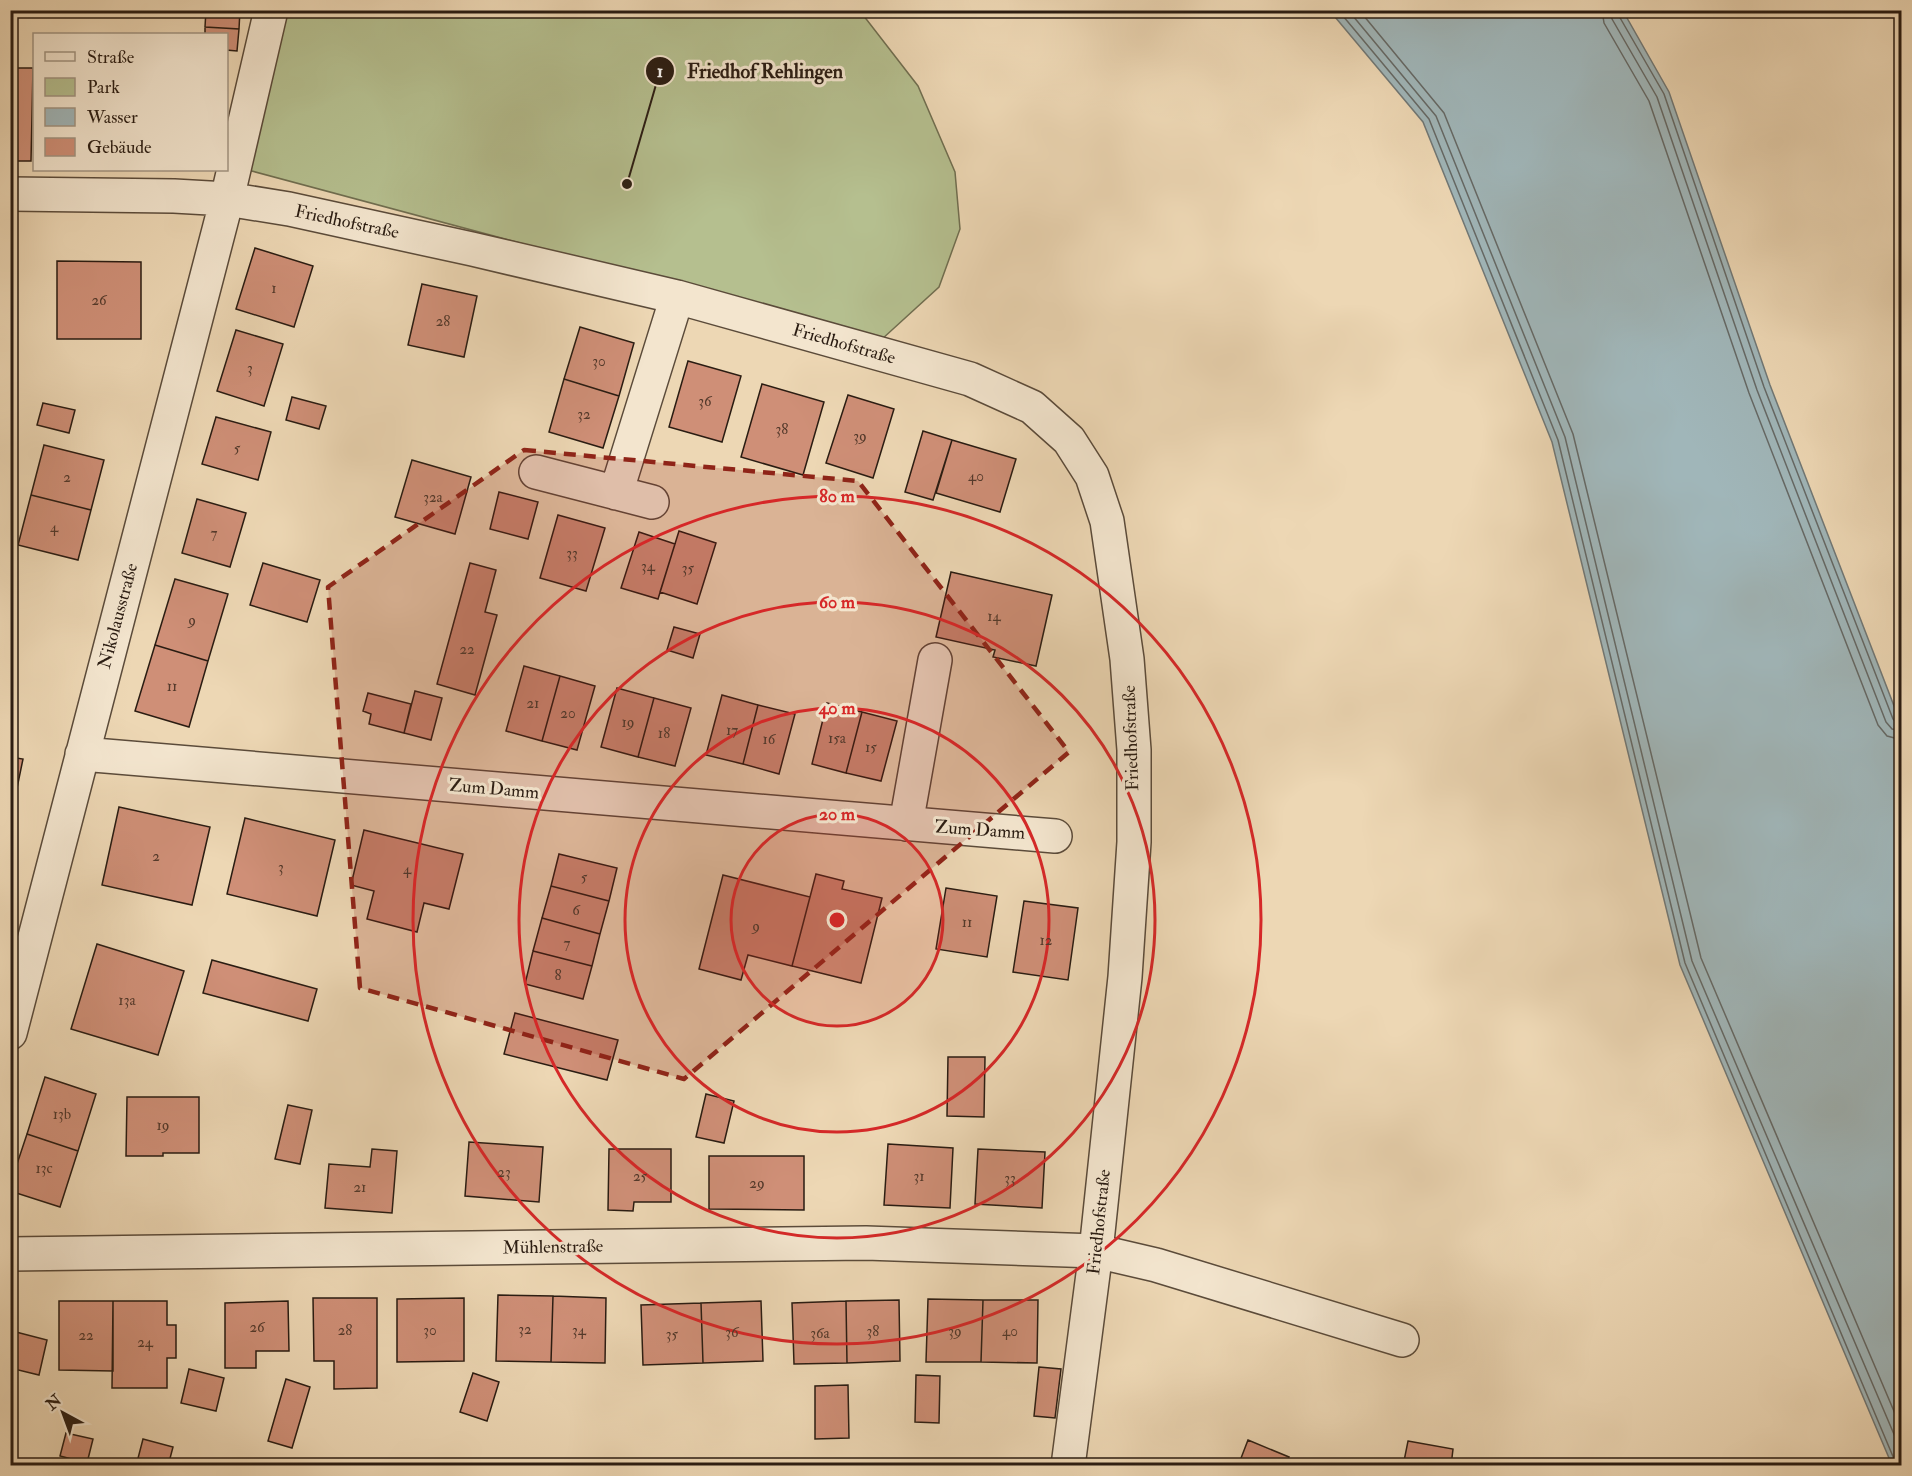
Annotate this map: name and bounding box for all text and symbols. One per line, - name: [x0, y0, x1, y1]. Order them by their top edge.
- legend: [33, 33, 228, 171]
- text: Straße: [87, 46, 135, 69]
- callout: Friedhof Rehlingen: [645, 52, 855, 90]
- text: Friedhof Rehlingen: [687, 59, 844, 85]
- text: 1: [657, 60, 663, 83]
- text: Park: [87, 76, 120, 99]
- text: Wasser: [86, 106, 138, 129]
- text: Gebäude: [87, 136, 152, 159]
- street label: Friedhofstraße: [293, 200, 402, 244]
- house number: 1: [271, 279, 277, 298]
- house number: 26: [91, 291, 108, 310]
- house number: 28: [436, 312, 450, 331]
- street label: Friedhofstraße: [790, 318, 899, 370]
- house number: 30: [592, 352, 606, 371]
- house number: 3: [247, 359, 253, 378]
- house number: 36: [698, 392, 713, 411]
- house number: 32: [577, 405, 591, 424]
- house number: 38: [776, 420, 788, 439]
- house number: 39: [853, 427, 867, 446]
- house number: 5: [234, 439, 241, 458]
- house number: 40: [968, 467, 984, 486]
- house number: 2: [63, 468, 71, 487]
- text: 80 m: [819, 485, 856, 508]
- house number: 32a: [423, 488, 444, 507]
- house number: 4: [50, 518, 59, 537]
- house number: 7: [211, 524, 218, 543]
- house number: 33: [566, 544, 578, 563]
- house number: 34: [641, 557, 656, 576]
- house number: 35: [682, 559, 695, 578]
- street label: Nikolausstraße: [93, 560, 143, 671]
- text: 60 m: [819, 591, 856, 614]
- house number: 14: [987, 607, 1002, 626]
- house number: 9: [187, 611, 196, 630]
- house number: 22: [459, 640, 475, 659]
- house number: 11: [167, 677, 177, 696]
- street label: Friedhofstraße: [1118, 684, 1144, 791]
- house number: 21: [527, 694, 539, 713]
- text: 40 m: [818, 697, 856, 720]
- house number: 20: [560, 704, 576, 723]
- house number: 19: [622, 713, 634, 732]
- house number: 17: [726, 721, 738, 740]
- house number: 18: [658, 724, 670, 743]
- house number: 15a: [828, 729, 847, 748]
- house number: 16: [763, 730, 777, 749]
- house number: 15: [865, 738, 877, 757]
- street label: Zum Damm: [448, 774, 540, 804]
- text: 20 m: [819, 803, 856, 826]
- street label: Zum Damm: [934, 815, 1026, 845]
- house number: 2: [152, 847, 160, 866]
- house number: 3: [278, 858, 284, 877]
- house number: 4: [403, 860, 412, 879]
- house number: 5: [581, 868, 588, 887]
- house number: 6: [572, 901, 581, 920]
- centre of rings: [827, 910, 847, 930]
- house number: 11: [962, 913, 972, 932]
- house number: 9: [751, 917, 760, 936]
- house number: 12: [1040, 931, 1053, 950]
- house number: 7: [564, 934, 571, 953]
- house number: 8: [554, 966, 562, 985]
- house number: 13a: [118, 991, 136, 1010]
- house number: 13b: [53, 1105, 71, 1124]
- house number: 19: [157, 1116, 169, 1135]
- house number: 13c: [35, 1159, 53, 1178]
- house number: 23: [497, 1163, 511, 1182]
- house number: 25: [633, 1167, 647, 1186]
- house number: 31: [913, 1167, 925, 1186]
- street label: Friedhofstraße: [1082, 1168, 1116, 1276]
- house number: 33: [1004, 1169, 1016, 1188]
- house number: 29: [749, 1174, 765, 1193]
- house number: 21: [354, 1178, 366, 1197]
- street label: Mühlenstraße: [503, 1235, 604, 1259]
- house number: 26: [249, 1318, 266, 1337]
- house number: 32: [518, 1320, 532, 1339]
- house number: 28: [338, 1321, 352, 1340]
- house number: 30: [423, 1321, 437, 1340]
- house number: 34: [572, 1321, 587, 1340]
- house number: 38: [867, 1322, 879, 1341]
- house number: 39: [948, 1322, 962, 1341]
- house number: 40: [1002, 1322, 1018, 1341]
- house number: 36: [725, 1323, 740, 1342]
- house number: 36a: [810, 1324, 831, 1343]
- house number: 35: [666, 1325, 679, 1344]
- house number: 22: [78, 1326, 94, 1345]
- house number: 24: [137, 1333, 154, 1352]
- north arrow: [33, 1383, 93, 1443]
- text: N: [41, 1390, 66, 1415]

